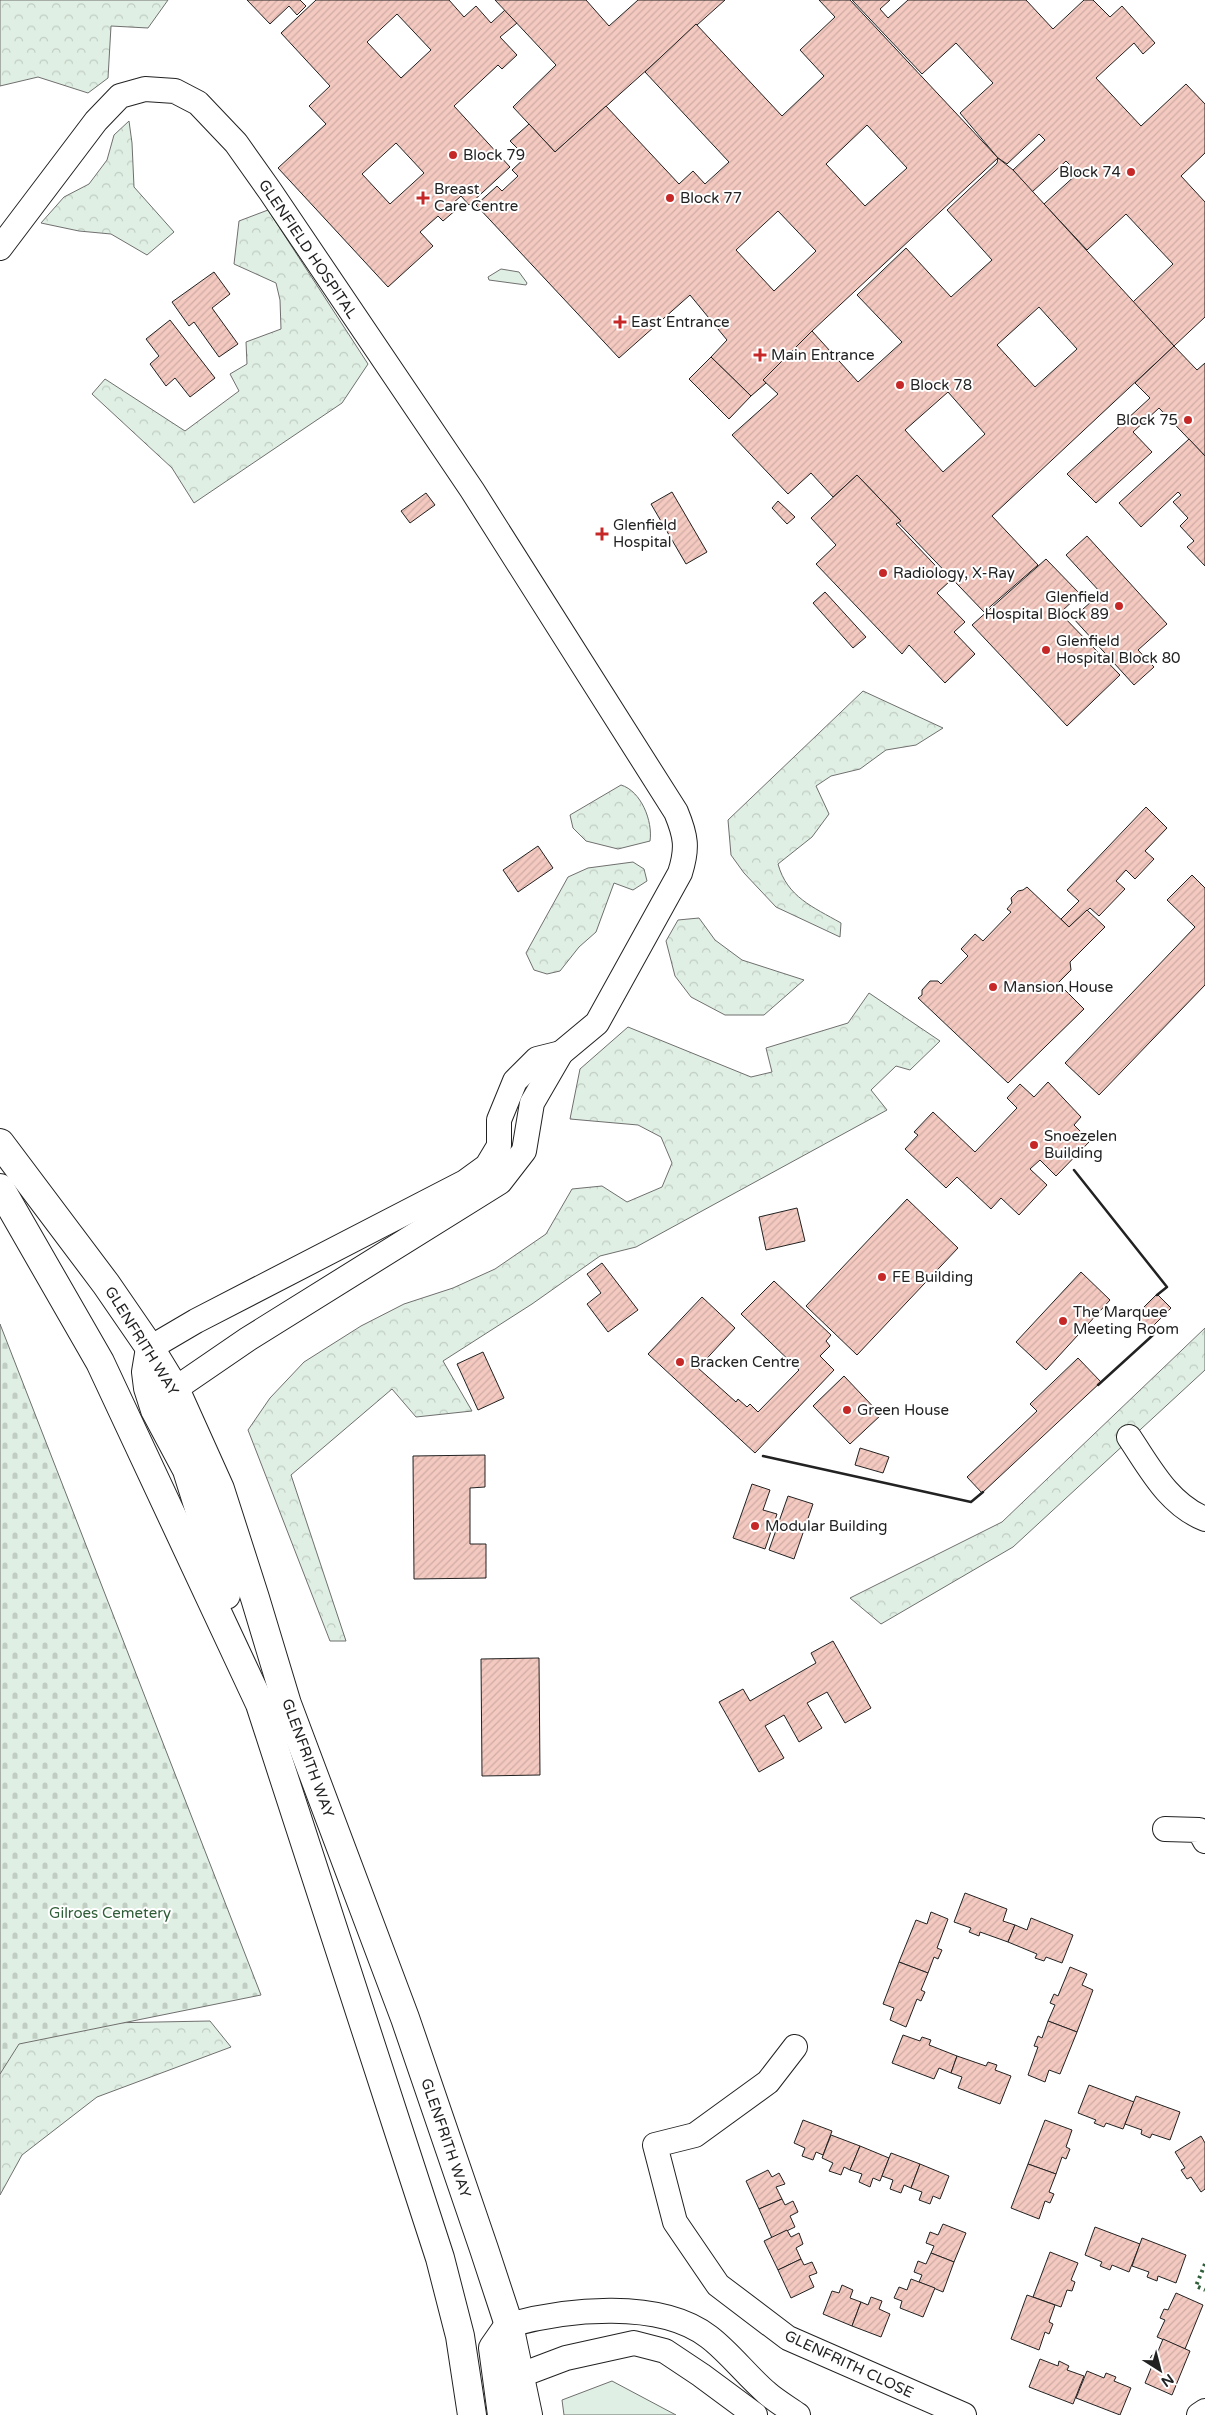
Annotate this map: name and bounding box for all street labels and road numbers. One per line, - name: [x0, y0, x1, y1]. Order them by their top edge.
- street label: GLENFIELD HOSPITAL: [255, 176, 361, 322]
- street label: GLENFRITH WAY: [101, 1283, 183, 1399]
- street label: GLENFRITH WAY: [278, 1696, 338, 1820]
- street label: GLENFRITH WAY: [417, 2076, 475, 2200]
- street label: GLENFRITH CLOSE: [782, 2326, 916, 2402]

